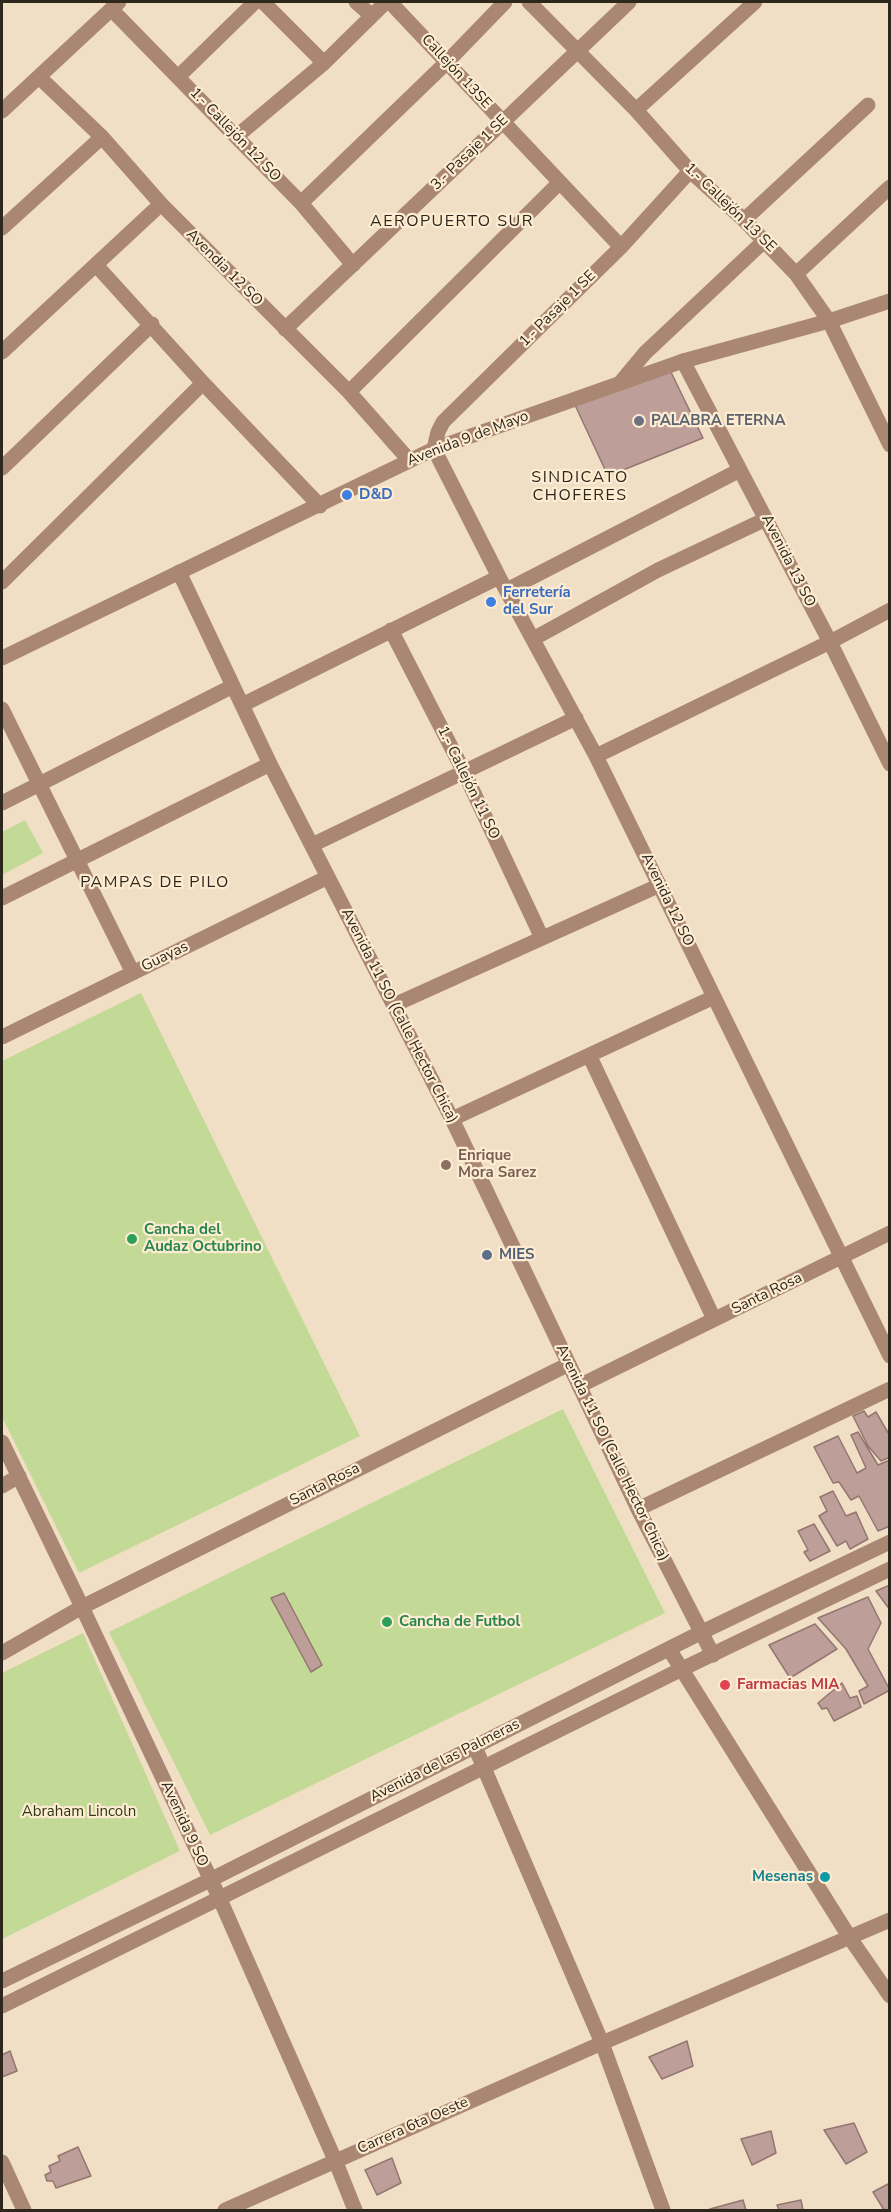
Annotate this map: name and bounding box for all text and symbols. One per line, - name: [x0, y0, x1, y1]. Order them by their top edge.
- street label: Callejón 13SE: [417, 31, 495, 113]
- street label: 1.- Callejón 12 SO: [186, 84, 284, 186]
- street label: 3.- Pasaje 1 SE: [428, 112, 512, 194]
- street label: 1.- Callejón 13 SE: [680, 160, 780, 256]
- district label: AEROPUERTO SUR: [370, 212, 534, 232]
- street label: Avendia 12 SO: [182, 226, 266, 310]
- street label: 1.- Pasaje 1 SE: [516, 267, 600, 351]
- street label: Avenida 9 de Mayo: [405, 408, 531, 470]
- place label: PALABRA ETERNA: [651, 412, 786, 430]
- marker: PALABRA ETERNA: [632, 414, 646, 428]
- district label: SINDICATO CHOFERES: [531, 468, 629, 506]
- place label: D&D: [359, 486, 393, 504]
- marker: D&D: [340, 488, 354, 502]
- street label: Avenida 13 SO: [757, 512, 819, 610]
- place label: Ferretería del Sur: [503, 584, 571, 619]
- marker: Ferretería del Sur: [484, 595, 498, 609]
- street label: 1.- Callejón 11 SO: [433, 724, 503, 842]
- street label: Avenida 12 SO: [637, 851, 697, 949]
- district label: PAMPAS DE PILO: [80, 873, 230, 893]
- street label: Avenida 11 SO (Calle Hector Chica): [337, 905, 461, 1127]
- street label: Guayas: [139, 938, 191, 976]
- place label: Enrique Mora Sarez: [458, 1147, 536, 1182]
- marker: Enrique Mora Sarez: [439, 1158, 453, 1172]
- place label: Cancha del Audaz Octubrino: [144, 1221, 262, 1256]
- marker: Cancha del Audaz Octubrino: [125, 1232, 139, 1246]
- place label: MIES: [499, 1246, 535, 1264]
- marker: MIES: [480, 1248, 494, 1262]
- street label: Santa Rosa: [729, 1269, 805, 1319]
- street label: Avenida 11 SO (Calle Hector Chica): [552, 1342, 672, 1564]
- street label: Santa Rosa: [287, 1460, 363, 1510]
- place label: Cancha de Futbol: [399, 1613, 520, 1631]
- marker: Cancha de Futbol: [380, 1615, 394, 1629]
- place label: Farmacias MIA: [737, 1676, 839, 1694]
- marker: Farmacias MIA: [718, 1678, 732, 1692]
- street label: Avenida de las Palmeras: [367, 1715, 523, 1807]
- street label: Avenida 9 SO: [156, 1778, 212, 1870]
- park label: Abraham Lincoln: [22, 1803, 136, 1821]
- place label: Mesenas: [752, 1868, 813, 1886]
- marker: Mesenas: [818, 1870, 832, 1884]
- street label: Carrera 6ta Oeste: [355, 2094, 471, 2158]

